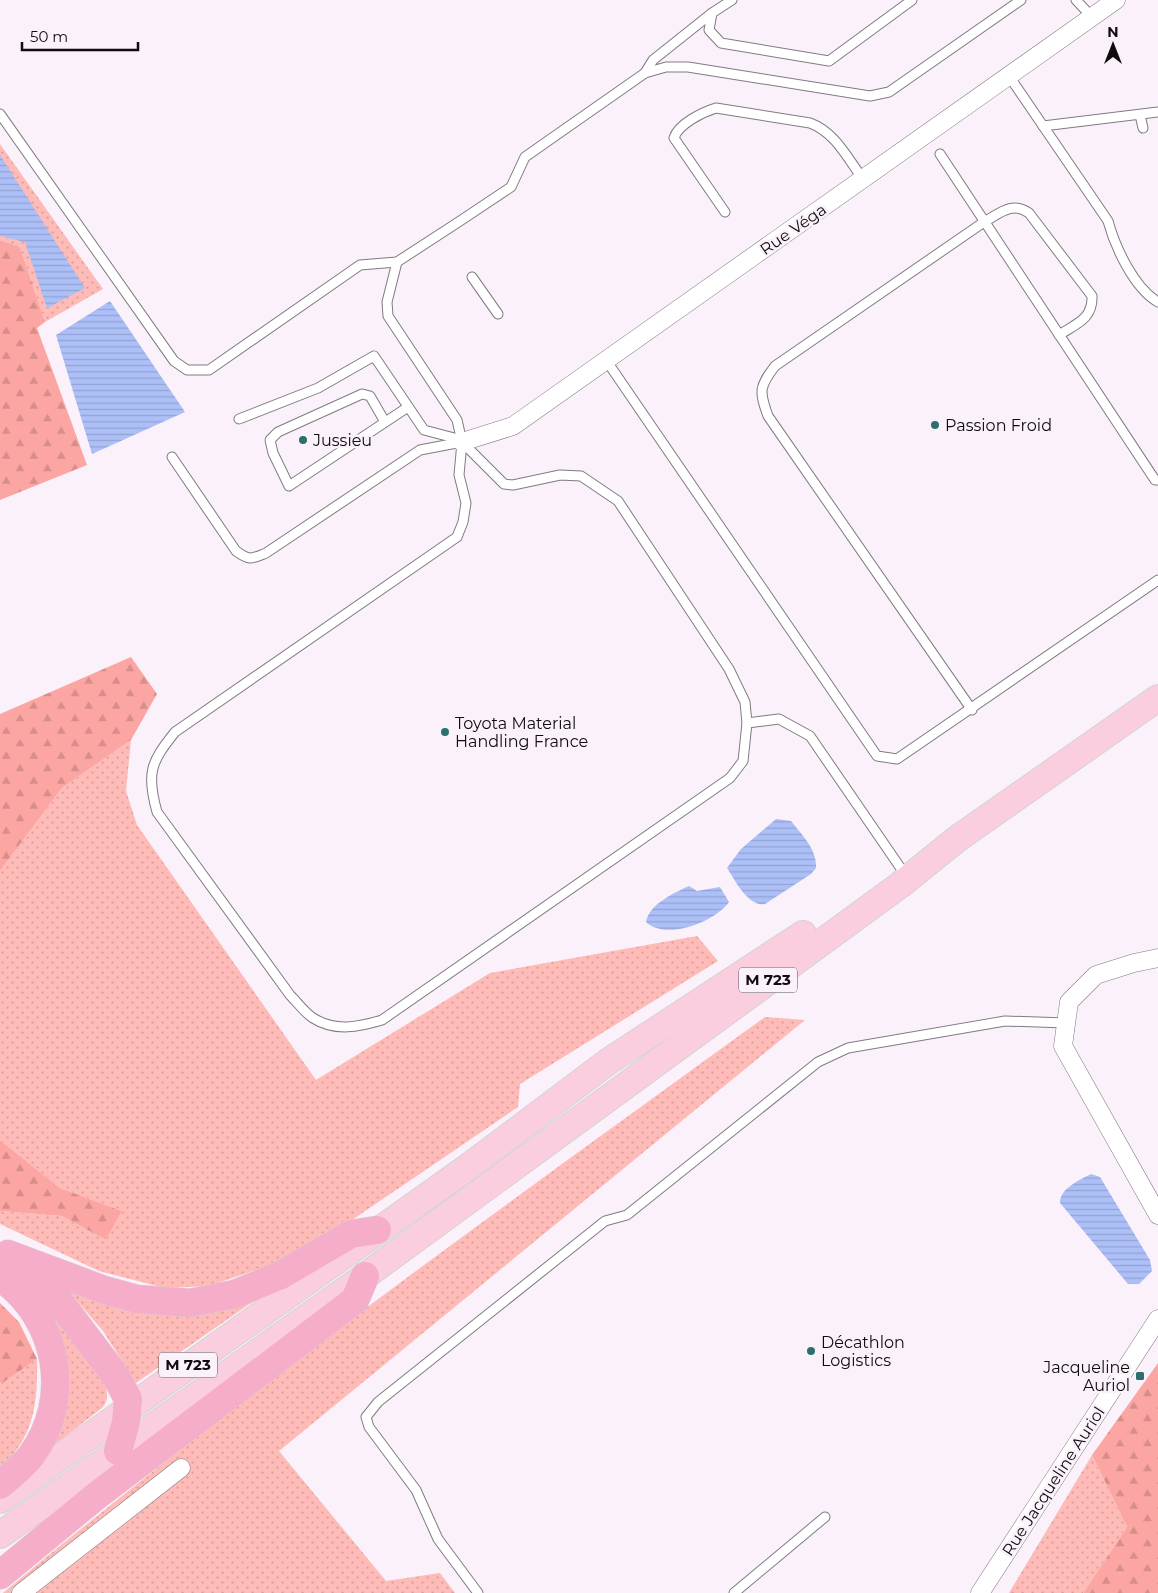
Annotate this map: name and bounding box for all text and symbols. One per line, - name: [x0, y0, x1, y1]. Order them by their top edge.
- scale bar: [22, 20, 139, 52]
- north arrow: [1088, 20, 1138, 70]
- text: N: [1107, 23, 1119, 41]
- text: 50 m: [30, 27, 68, 46]
- street label: Rue Véga: [756, 200, 830, 259]
- place label: Passion Froid: [945, 416, 1052, 435]
- marker: Passion Froid: [929, 419, 941, 431]
- place label: Jussieu: [312, 431, 372, 450]
- marker: Jussieu: [297, 434, 309, 446]
- place label: Toyota Material Handling France: [455, 714, 588, 751]
- marker: Toyota Material Handling France: [439, 726, 451, 738]
- road number: M 723: [739, 968, 797, 992]
- place label: Décathlon Logistics: [821, 1333, 905, 1370]
- marker: Décathlon Logistics: [805, 1345, 817, 1357]
- road number: M 723: [159, 1352, 217, 1378]
- place label: Jacqueline Auriol: [1042, 1358, 1130, 1395]
- marker: Jacqueline Auriol: [1134, 1370, 1146, 1382]
- street label: Rue Jacqueline Auriol: [998, 1403, 1109, 1559]

